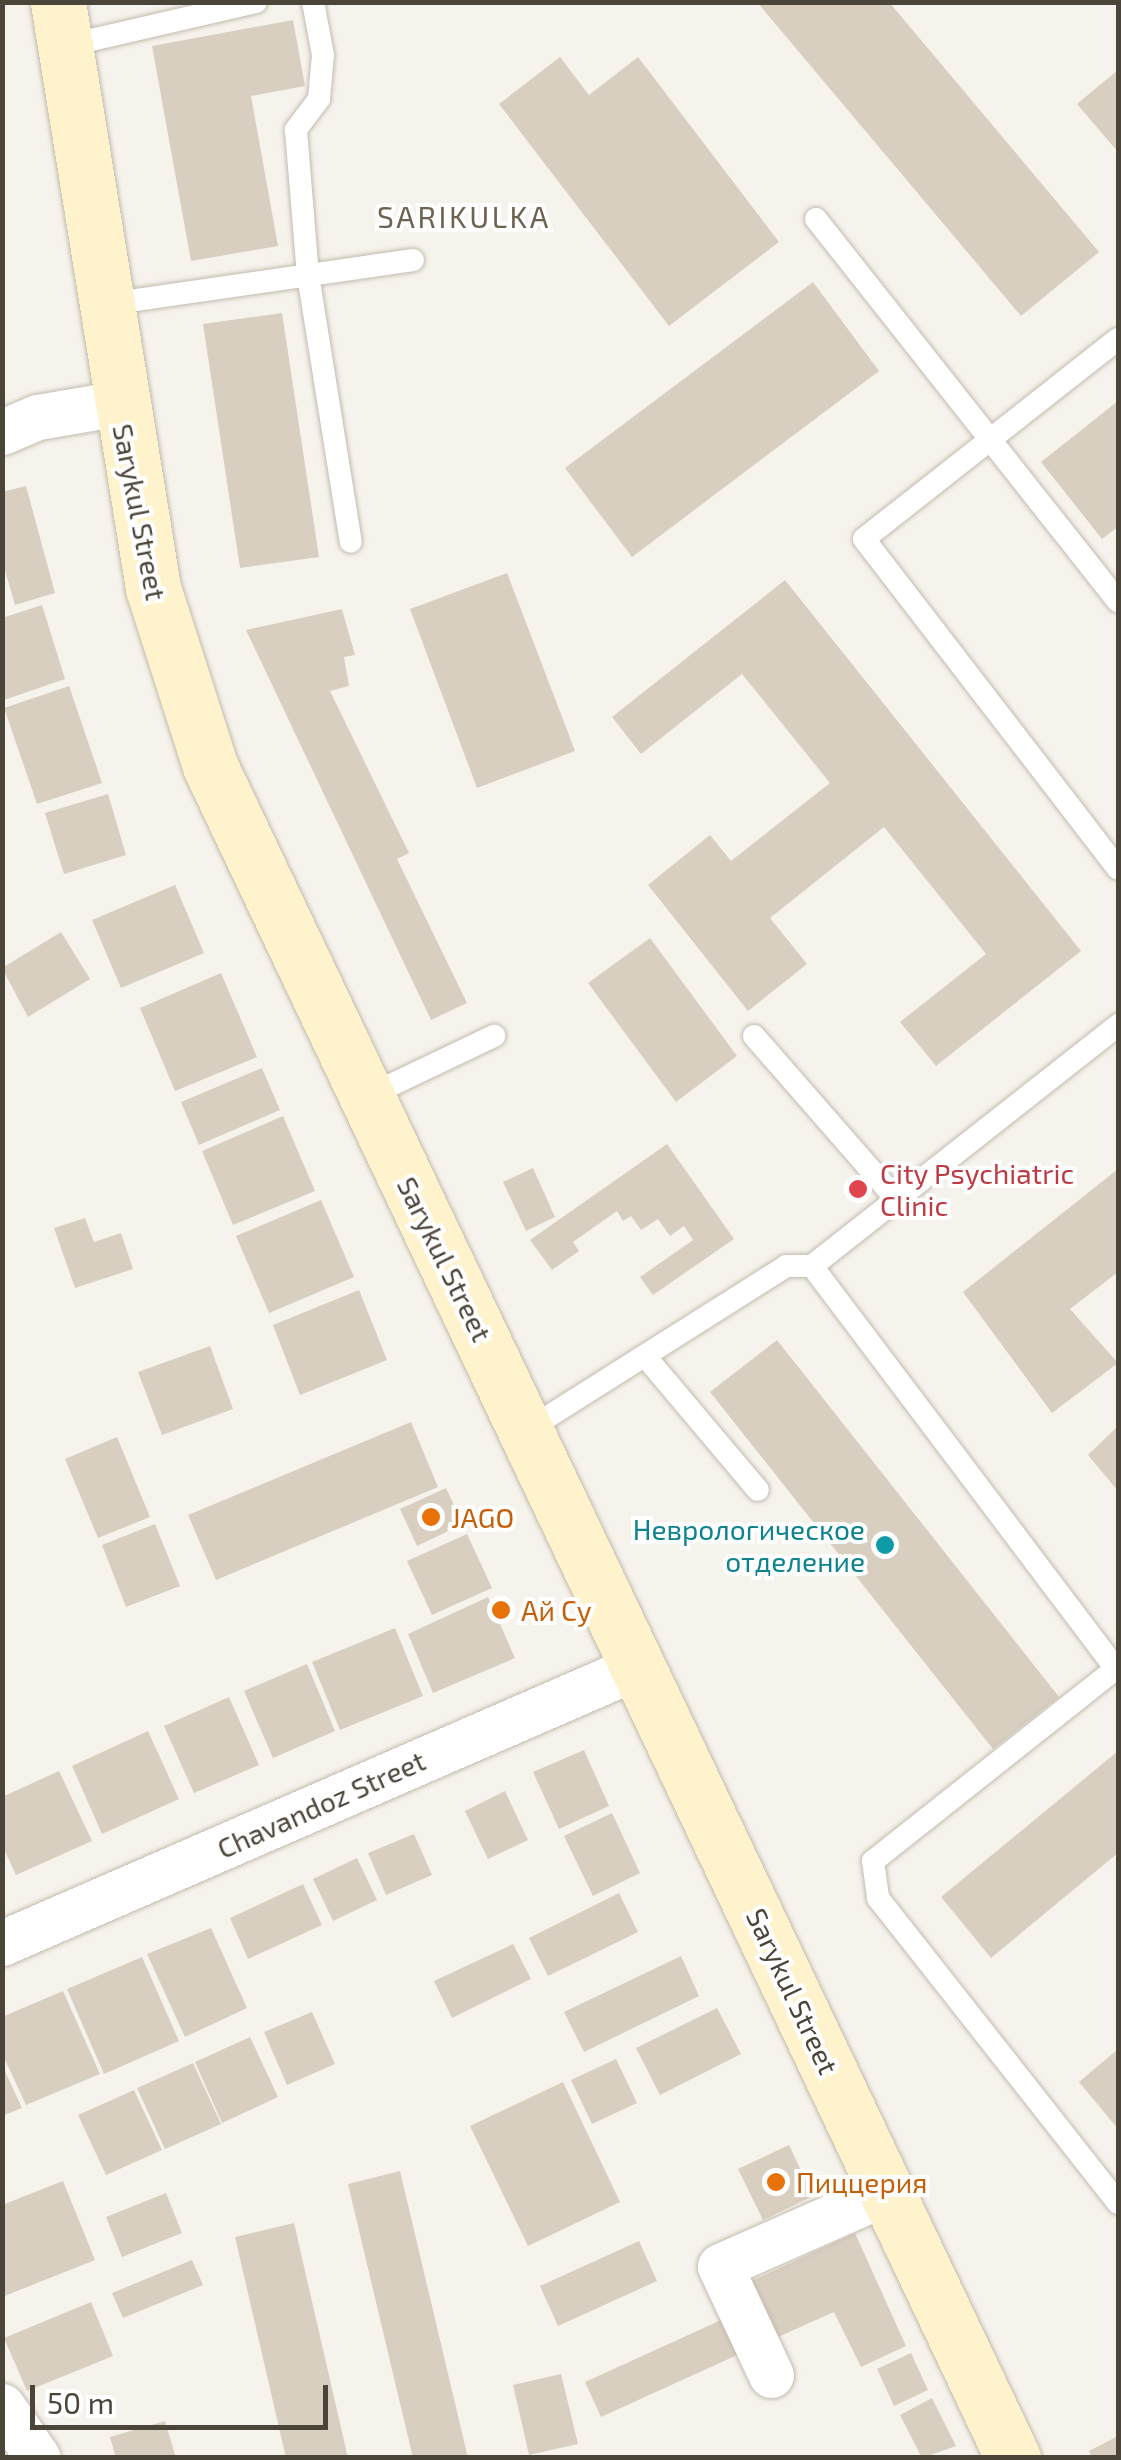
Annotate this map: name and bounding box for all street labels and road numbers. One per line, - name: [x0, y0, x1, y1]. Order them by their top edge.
- street label: Sarykul Street: [106, 421, 174, 603]
- street label: Sarykul Street: [391, 1171, 499, 1347]
- street label: Chavandoz Street: [212, 1743, 430, 1865]
- street label: Sarykul Street: [740, 1902, 846, 2080]

